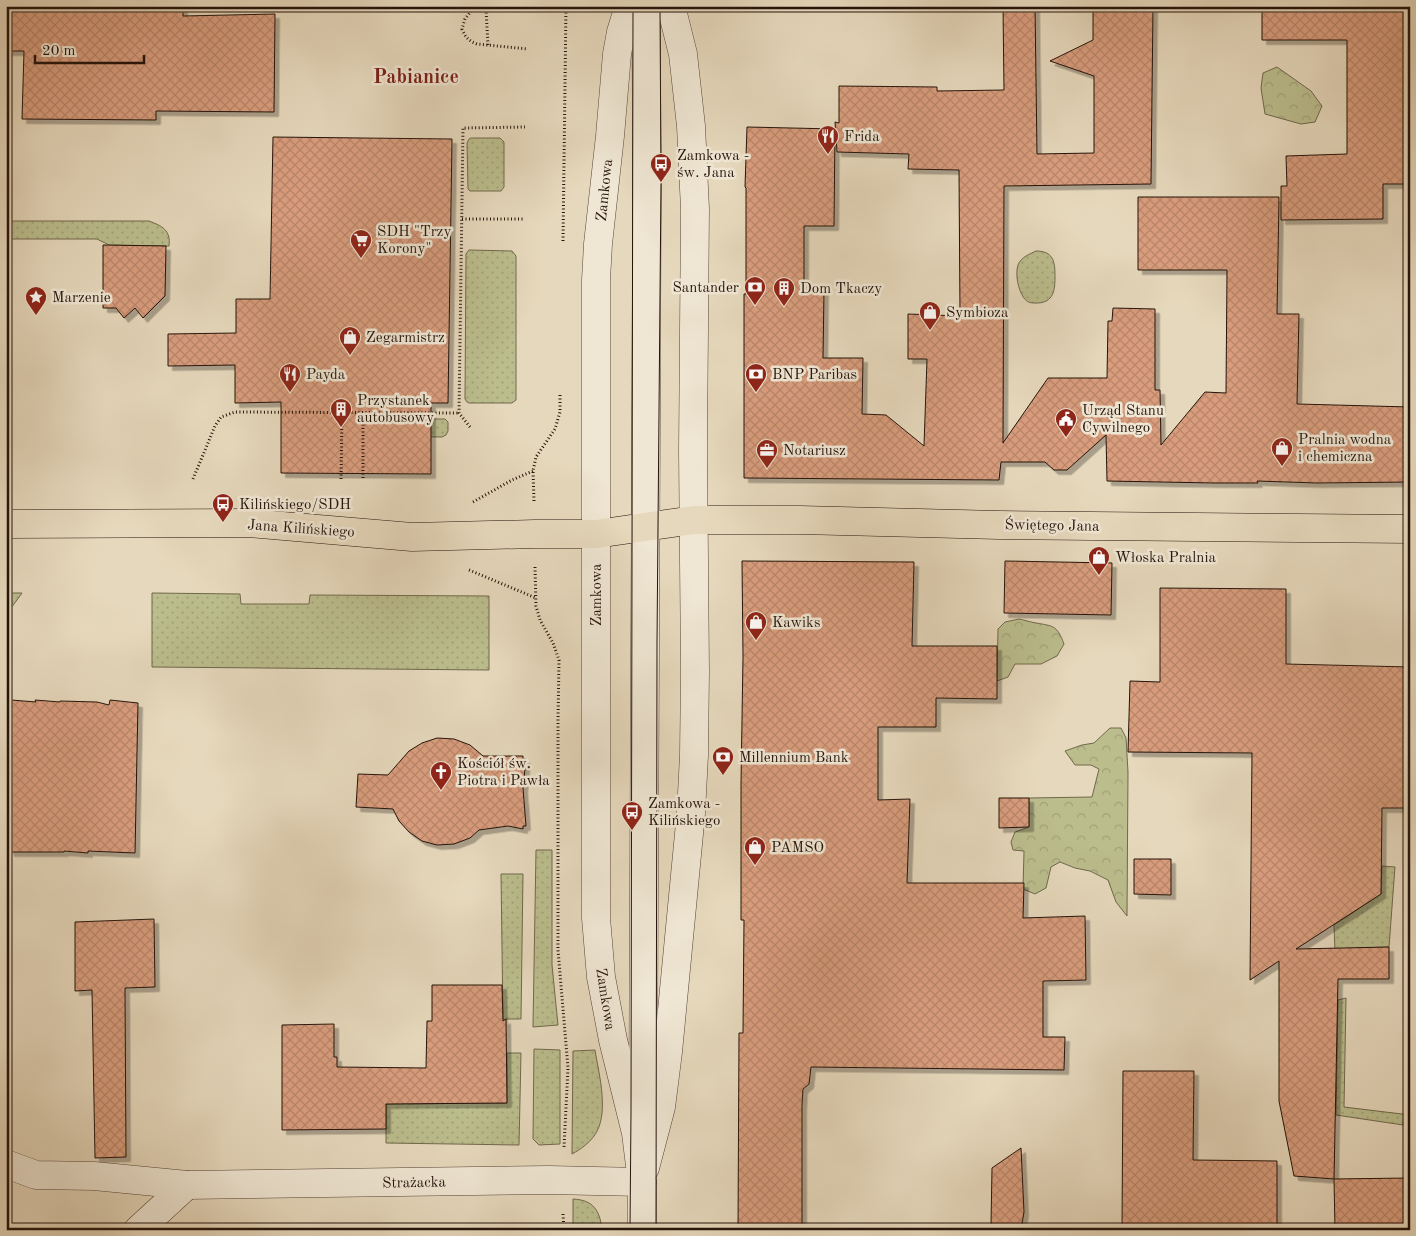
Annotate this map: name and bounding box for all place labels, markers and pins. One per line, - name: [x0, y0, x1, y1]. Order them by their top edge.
- restaurant icon: Frida: [816, 124, 840, 155]
- place label: Frida: [844, 130, 880, 145]
- place label: Zamkowa - św. Jana: [677, 149, 749, 181]
- bus stop icon: Zamkowa - św. Jana: [649, 152, 673, 183]
- place label: SDH "Trzy Korony": [377, 225, 451, 257]
- supermarket icon: SDH "Trzy Korony": [349, 228, 373, 259]
- bank icon: Santander: [743, 275, 767, 306]
- building icon: Dom Tkaczy: [772, 276, 796, 307]
- place label: Santander: [673, 281, 739, 296]
- place label: Dom Tkaczy: [800, 282, 882, 297]
- place icon: Marzenie: [24, 285, 48, 316]
- place label: Marzenie: [52, 291, 111, 306]
- shop icon: Symbioza: [918, 300, 942, 331]
- place label: Symbioza: [946, 306, 1009, 321]
- shop icon: Zegarmistrz: [338, 325, 362, 356]
- place label: Zegarmistrz: [366, 331, 445, 346]
- restaurant icon: Payda: [278, 362, 302, 393]
- bank icon: BNP Paribas: [744, 362, 768, 393]
- place label: Payda: [306, 368, 346, 383]
- place label: BNP Paribas: [772, 368, 857, 383]
- place label: Przystanek autobusowy: [357, 394, 434, 426]
- building icon: Przystanek autobusowy: [329, 397, 353, 428]
- place label: Urząd Stanu Cywilnego: [1082, 404, 1164, 436]
- public building icon: Urząd Stanu Cywilnego: [1054, 407, 1078, 438]
- place label: Pralnia wodna i chemiczna: [1298, 433, 1392, 465]
- shop icon: Pralnia wodna i chemiczna: [1270, 436, 1294, 467]
- office icon: Notariusz: [755, 438, 779, 469]
- place label: Notariusz: [783, 444, 846, 459]
- bus stop icon: Kilińskiego/SDH: [211, 492, 235, 523]
- place label: Kilińskiego/SDH: [239, 498, 351, 513]
- shop icon: Włoska Pralnia: [1087, 545, 1111, 576]
- place label: Włoska Pralnia: [1115, 551, 1216, 566]
- shop icon: Kawiks: [744, 610, 768, 641]
- place label: Kawiks: [772, 616, 820, 631]
- bank icon: Millennium Bank: [711, 745, 735, 776]
- place label: Millennium Bank: [739, 751, 849, 766]
- place label: Kościół św. Piotra i Pawła: [457, 757, 550, 789]
- church icon: Kościół św. Piotra i Pawła: [429, 760, 453, 791]
- place label: Zamkowa - Kilińskiego: [648, 797, 720, 829]
- bus stop icon: Zamkowa - Kilińskiego: [620, 800, 644, 831]
- shop icon: PAMSO: [743, 835, 767, 866]
- place label: PAMSO: [771, 841, 824, 856]

